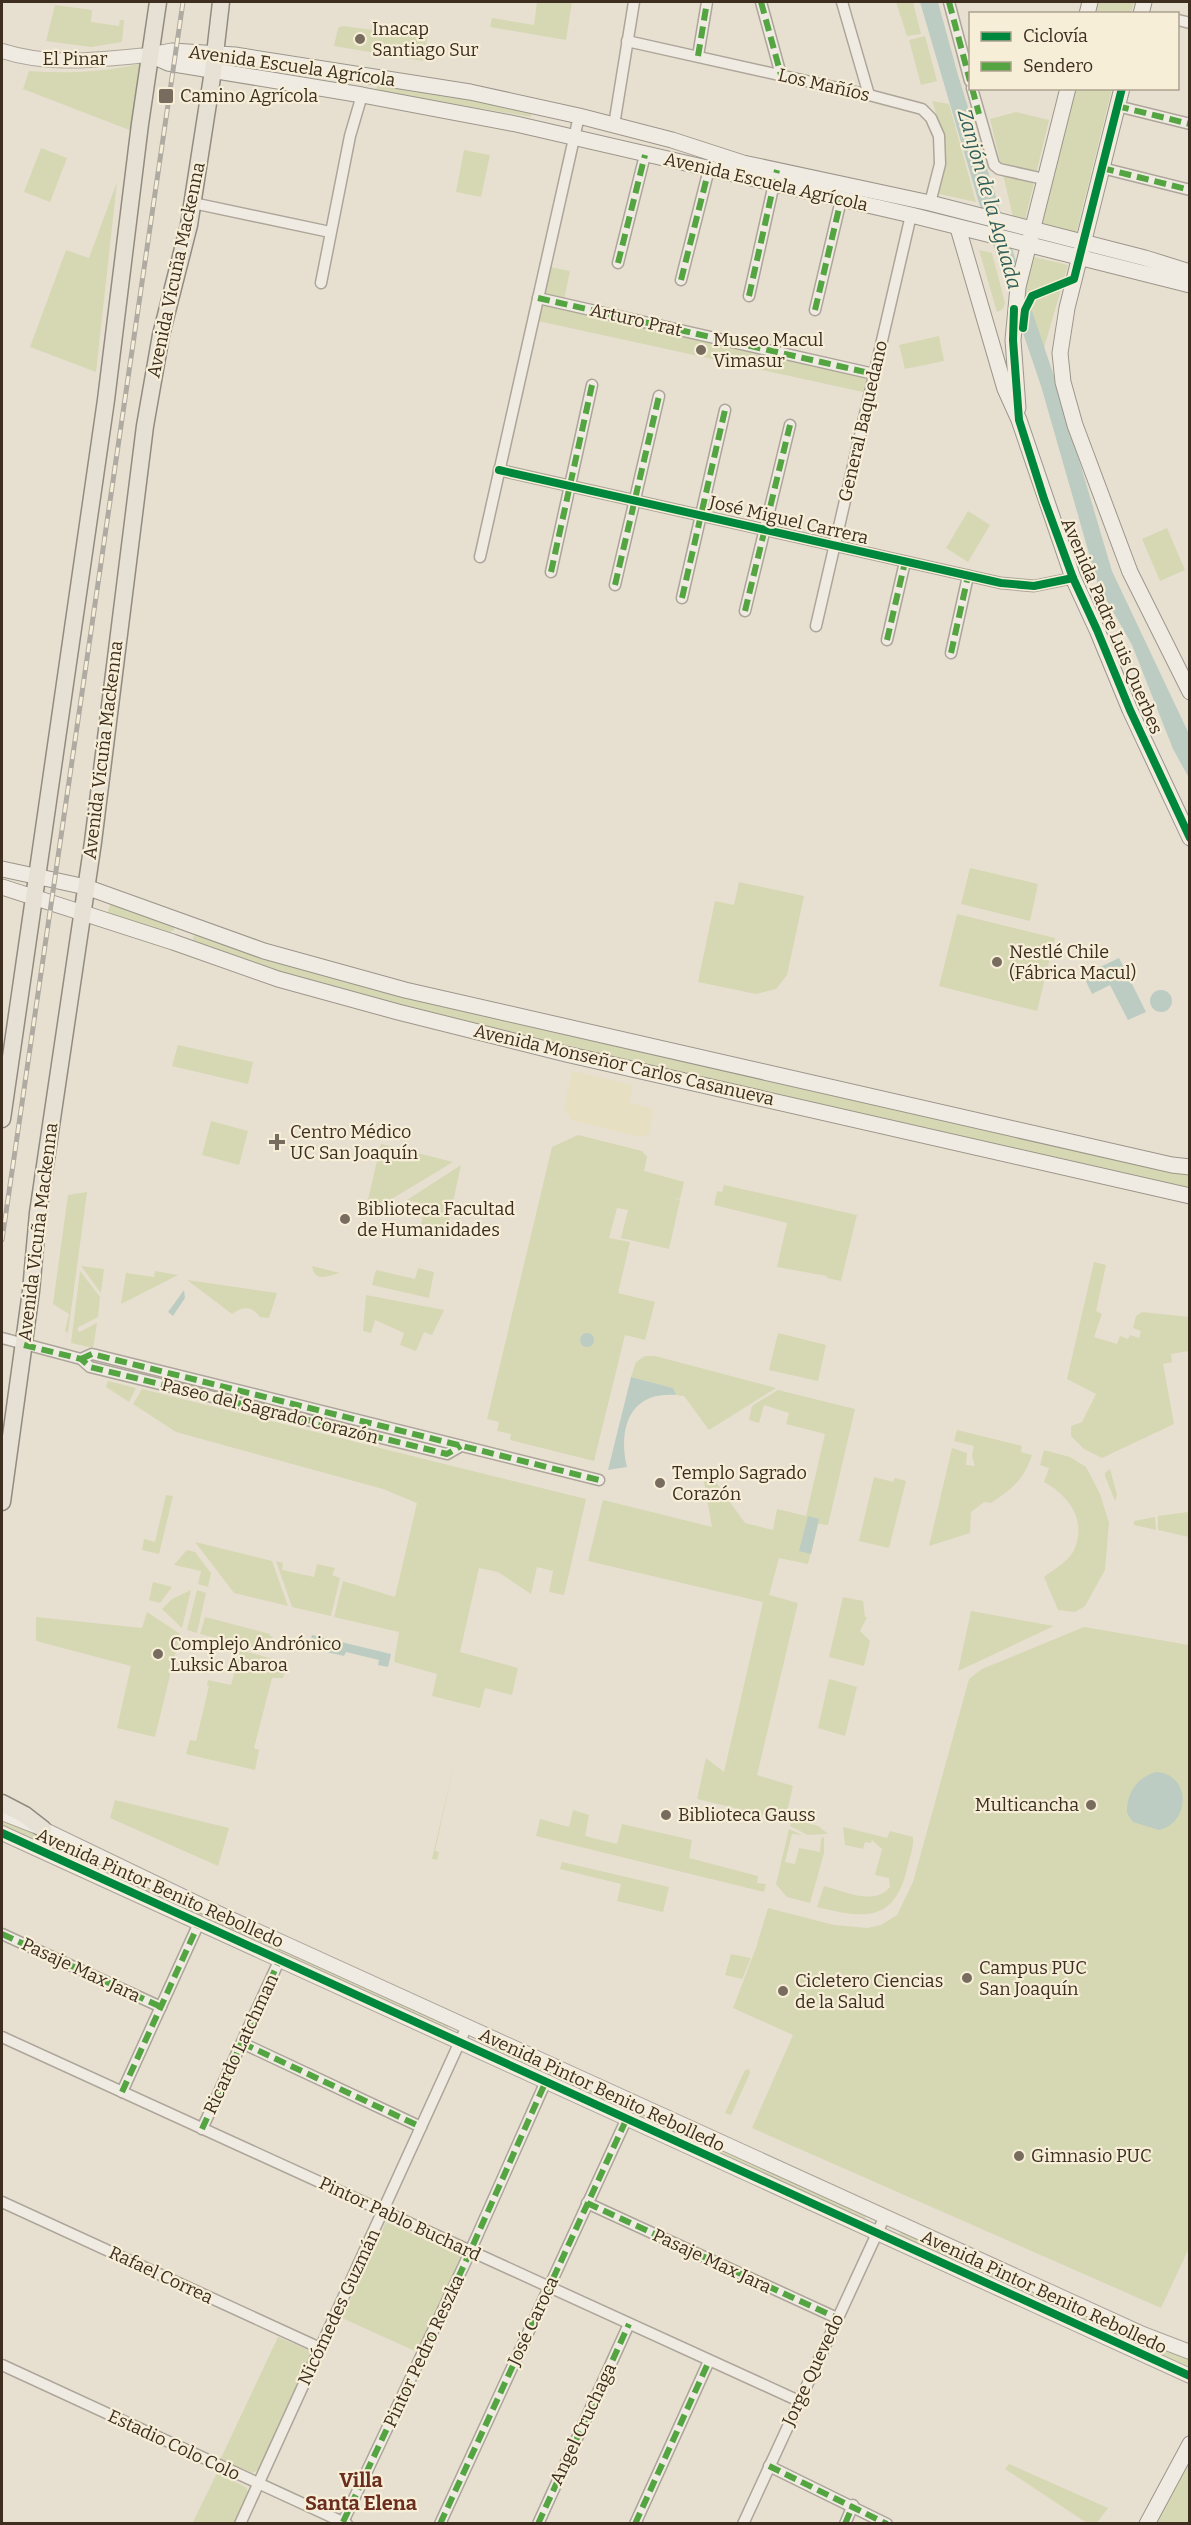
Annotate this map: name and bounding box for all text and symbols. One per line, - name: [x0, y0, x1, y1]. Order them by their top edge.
- legend: [969, 12, 1179, 90]
- place label: Inacap Santiago Sur: [372, 18, 479, 61]
- text: Ciclovía: [1023, 25, 1088, 47]
- marker: Inacap Santiago Sur: [353, 32, 367, 46]
- street label: Avenida Escuela Agrícola: [187, 41, 397, 91]
- street label: El Pinar: [42, 48, 108, 70]
- text: Sendero: [1023, 55, 1093, 77]
- street label: Los Mañíos: [776, 64, 872, 106]
- place label: Camino Agrícola: [180, 85, 318, 107]
- marker: Camino Agrícola: [157, 87, 175, 105]
- water label: Zanjón de la Aguada: [952, 106, 1027, 292]
- street label: Avenida Escuela Agrícola: [662, 148, 870, 216]
- street label: Avenida Vicuña Mackenna: [142, 160, 210, 380]
- street label: Arturo Prat: [588, 299, 685, 341]
- place label: Museo Macul Vimasur: [713, 329, 823, 372]
- street label: General Baquedano: [834, 338, 892, 504]
- marker: Museo Macul Vimasur: [694, 343, 708, 357]
- street label: José Miguel Carrera: [706, 491, 871, 549]
- street label: Avenida Padre Luis Querbes: [1056, 515, 1168, 737]
- street label: Avenida Vicuña Mackenna: [79, 639, 127, 861]
- place label: Nestlé Chile (Fábrica Macul): [1009, 941, 1136, 984]
- marker: Nestlé Chile (Fábrica Macul): [990, 955, 1004, 969]
- street label: Avenida Monseñor Carlos Casanueva: [472, 1020, 777, 1110]
- street label: Avenida Vicuña Mackenna: [14, 1121, 62, 1343]
- place label: Centro Médico UC San Joaquín: [290, 1121, 419, 1164]
- marker: Centro Médico UC San Joaquín: [268, 1133, 286, 1151]
- place label: Biblioteca Facultad de Humanidades: [357, 1198, 515, 1241]
- marker: Biblioteca Facultad de Humanidades: [338, 1212, 352, 1226]
- street label: Paseo del Sagrado Corazón: [159, 1373, 381, 1449]
- place label: Templo Sagrado Corazón: [672, 1462, 807, 1505]
- marker: Templo Sagrado Corazón: [653, 1476, 667, 1490]
- place label: Complejo Andrónico Luksic Abaroa: [170, 1633, 341, 1676]
- marker: Complejo Andrónico Luksic Abaroa: [151, 1647, 165, 1661]
- place label: Multicancha: [975, 1794, 1079, 1816]
- marker: Multicancha: [1084, 1798, 1098, 1812]
- place label: Biblioteca Gauss: [678, 1804, 816, 1826]
- marker: Biblioteca Gauss: [659, 1808, 673, 1822]
- street label: Avenida Pintor Benito Rebolledo: [33, 1823, 287, 1953]
- street label: Pasaje Max Jara: [18, 1933, 144, 2007]
- place label: Campus PUC San Joaquín: [979, 1957, 1087, 2000]
- street label: Ricardo Latchman: [199, 1970, 283, 2118]
- place label: Cicletero Ciencias de la Salud: [795, 1970, 943, 2013]
- marker: Campus PUC San Joaquín: [960, 1971, 974, 1985]
- marker: Cicletero Ciencias de la Salud: [776, 1984, 790, 1998]
- street label: Avenida Pintor Benito Rebolledo: [476, 2023, 728, 2157]
- place label: Gimnasio PUC: [1031, 2145, 1152, 2167]
- marker: Gimnasio PUC: [1012, 2149, 1026, 2163]
- street label: Pintor Pablo Buchard: [316, 2172, 485, 2266]
- street label: Pasaje Max Jara: [649, 2224, 775, 2298]
- street label: Nicómedes Guzmán: [293, 2225, 385, 2389]
- street label: Avenida Pintor Benito Rebolledo: [918, 2225, 1170, 2359]
- street label: Rafael Correa: [105, 2241, 217, 2309]
- street label: Pintor Pedro Reszka: [379, 2271, 469, 2431]
- street label: José Caroca: [502, 2273, 563, 2370]
- street label: Jorge Quevedo: [777, 2311, 849, 2430]
- street label: Angel Cruchaga: [545, 2359, 621, 2488]
- street label: Estadio Colo Colo: [104, 2405, 244, 2485]
- district label: Villa Santa Elena: [305, 2468, 417, 2515]

